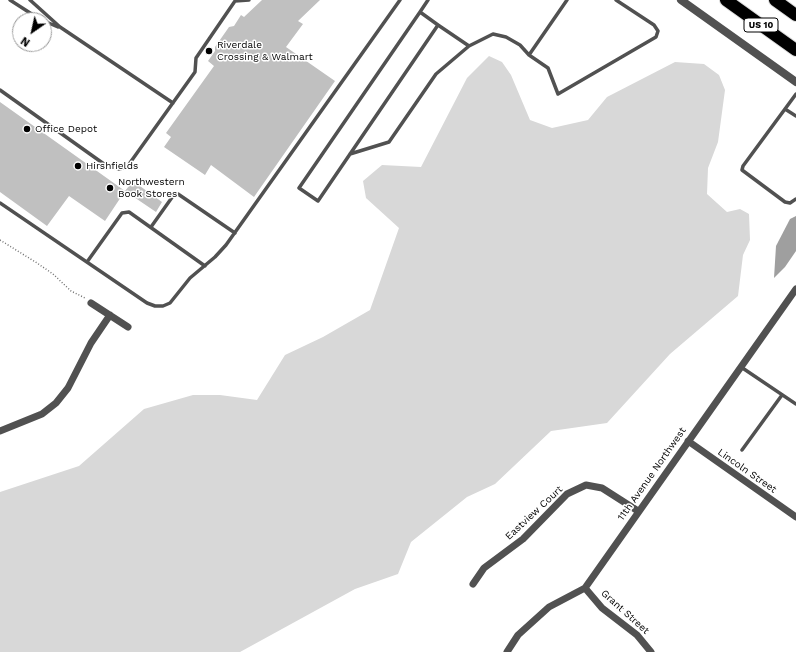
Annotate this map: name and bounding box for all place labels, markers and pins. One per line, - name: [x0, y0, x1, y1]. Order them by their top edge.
- place label: Riverdale Crossing & Walmart: [217, 39, 313, 62]
- marker: Riverdale Crossing & Walmart: [204, 46, 214, 56]
- place label: Office Depot: [35, 123, 97, 135]
- marker: Office Depot: [22, 124, 32, 134]
- place label: Hirshfields: [86, 160, 138, 172]
- marker: Hirshfields: [73, 161, 83, 171]
- place label: Northwestern Book Stores: [118, 176, 185, 200]
- marker: Northwestern Book Stores: [105, 183, 115, 193]

